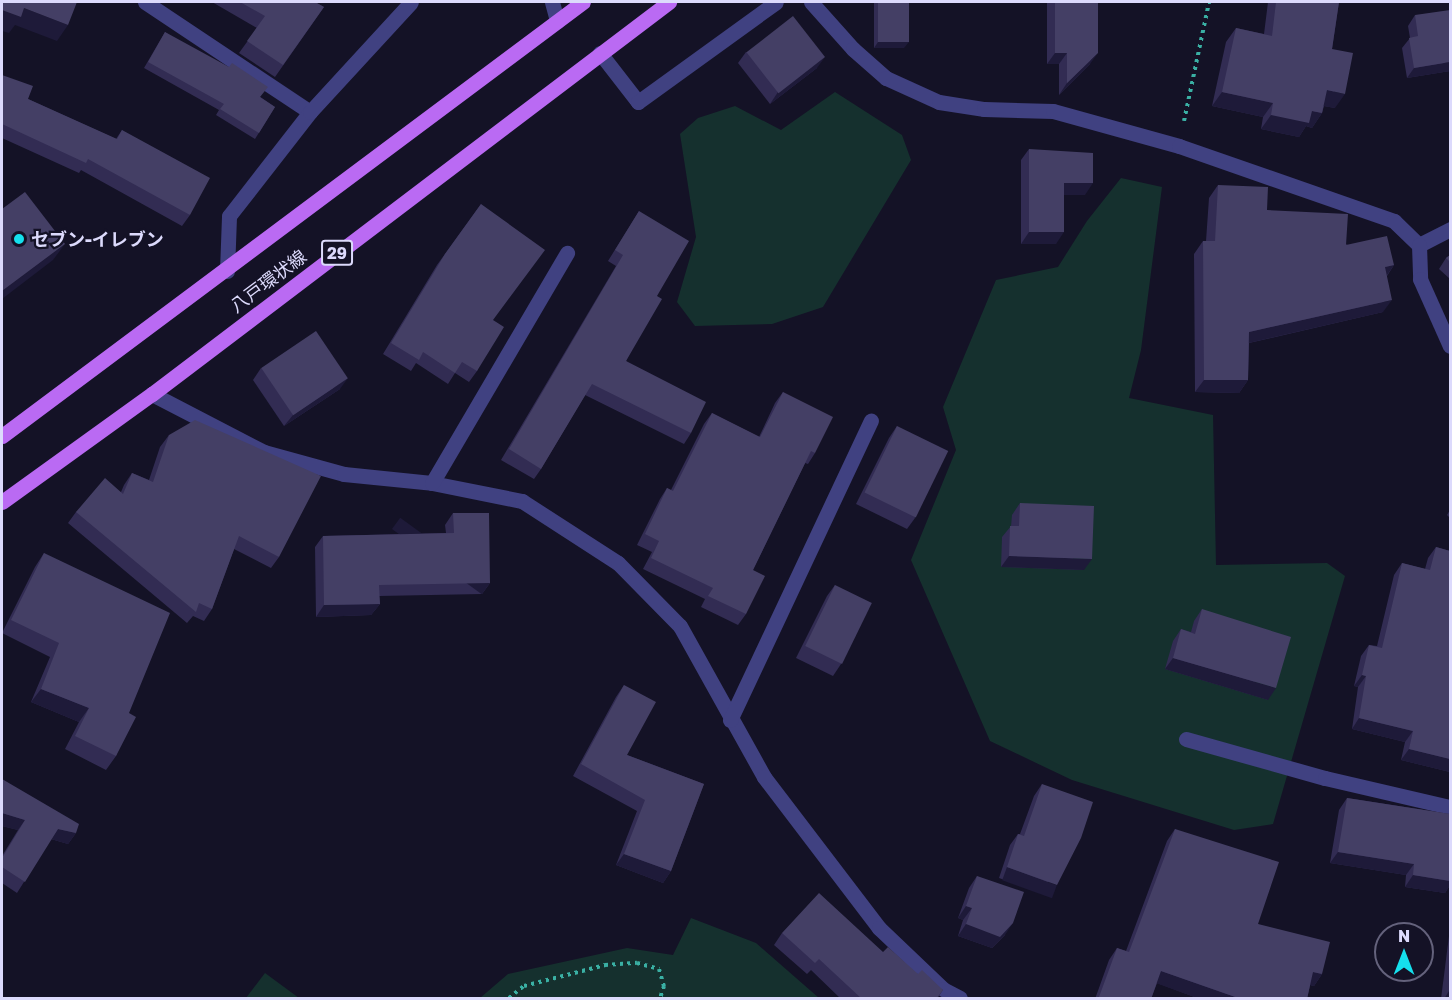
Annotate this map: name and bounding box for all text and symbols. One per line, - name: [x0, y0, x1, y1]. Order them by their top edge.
- place label: セブン-イレブン: [31, 228, 164, 250]
- marker: セブン-イレブン: [12, 232, 26, 246]
- road number: 29: [320, 240, 354, 266]
- street label: 八戸環状線: [226, 245, 310, 317]
- north arrow: [1374, 922, 1434, 982]
- text: N: [1398, 926, 1410, 946]

